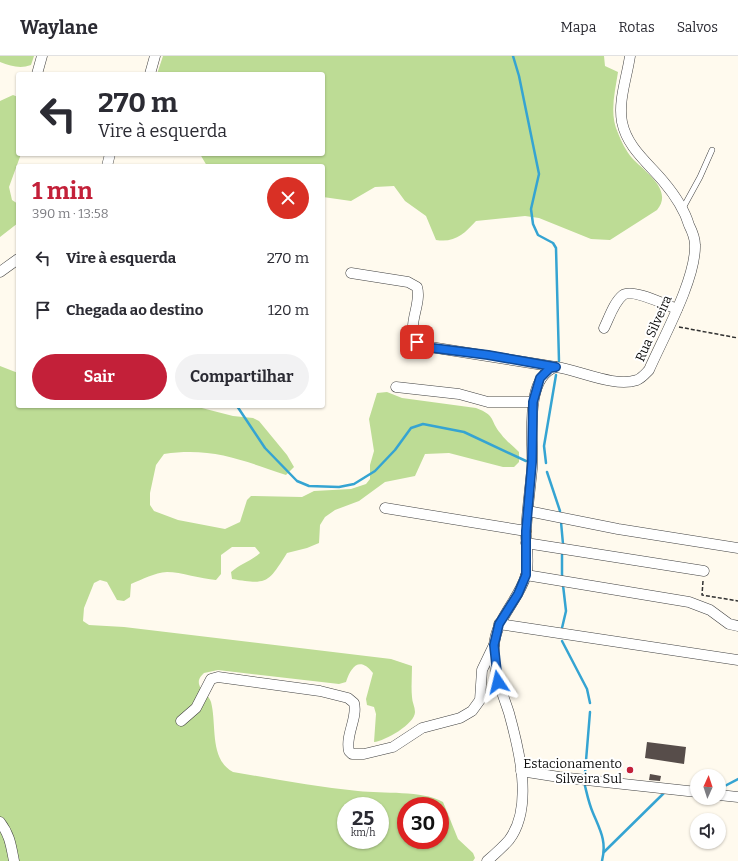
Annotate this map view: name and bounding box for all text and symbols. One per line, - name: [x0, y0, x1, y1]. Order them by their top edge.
- text: Waylane: [20, 16, 98, 39]
- text: Mapa: [560, 19, 596, 36]
- text: Rotas: [618, 19, 655, 36]
- text: Salvos: [677, 19, 718, 36]
- text: 270 m: [98, 86, 178, 119]
- icon: left: [32, 88, 84, 140]
- text: Vire à esquerda: [98, 120, 227, 142]
- text: 1 min: [32, 177, 93, 205]
- button: close: [267, 177, 309, 219]
- text: 390 m · 13:58: [32, 206, 109, 221]
- icon: left: [32, 247, 54, 269]
- text: Vire à esquerda: [66, 249, 176, 267]
- text: 270 m: [267, 249, 309, 267]
- street label: Rua Silveira: [632, 293, 675, 364]
- icon: arrive: [32, 299, 54, 321]
- text: Chegada ao destino: [66, 301, 203, 319]
- text: 120 m: [268, 301, 309, 319]
- pin: [400, 325, 434, 359]
- icon: arrive: [406, 331, 428, 353]
- button: Sair: [32, 354, 167, 400]
- button: Compartilhar: [175, 354, 309, 400]
- position arrow: [477, 661, 519, 703]
- place label: Estacionamento Silveira Sul: [523, 756, 622, 786]
- marker: Estacionamento Silveira Sul: [625, 765, 635, 775]
- north arrow: [690, 769, 726, 805]
- map controls: [690, 769, 726, 849]
- speed limit sign: 30: [397, 797, 449, 849]
- text: 25: [352, 806, 374, 830]
- button: sound: [690, 813, 726, 849]
- text: km/h: [351, 827, 375, 839]

